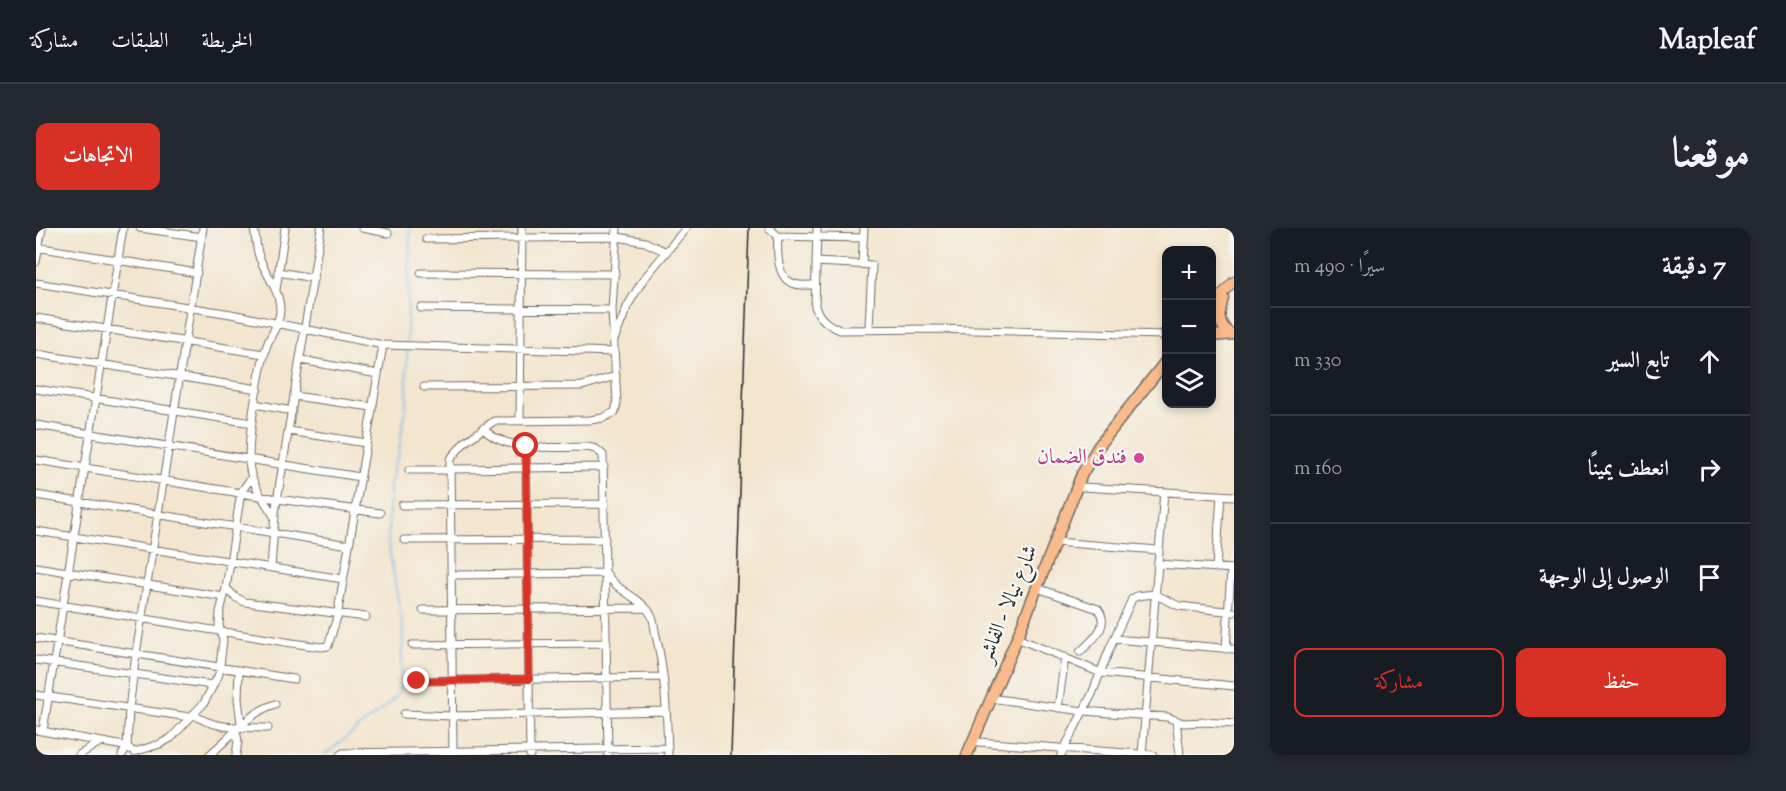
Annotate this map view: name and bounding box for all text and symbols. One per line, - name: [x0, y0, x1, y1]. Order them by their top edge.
- text: Mapleaf: [1659, 21, 1756, 61]
- text: مشاركة: [30, 27, 78, 57]
- text: الطبقات: [111, 27, 168, 57]
- text: الخريطة: [201, 27, 253, 57]
- button: الاتجاهات: [36, 123, 160, 190]
- text: موقعنا: [1672, 126, 1750, 186]
- map controls: [1162, 246, 1216, 408]
- button: +: [1162, 246, 1216, 300]
- text: 7 دقيقة: [1662, 249, 1726, 286]
- text: سيرًا · 490 m: [1294, 253, 1385, 282]
- button: −: [1162, 300, 1216, 354]
- icon: ahead: [1693, 345, 1726, 378]
- text: تابع السير: [1607, 346, 1669, 378]
- text: 330 m: [1294, 347, 1341, 376]
- button: layers: [1162, 354, 1216, 408]
- route start: [512, 432, 538, 458]
- place label: فندق الضمان: [1037, 443, 1127, 473]
- marker: فندق الضمان: [1132, 451, 1146, 465]
- icon: right: [1693, 453, 1726, 486]
- text: انعطف يمينًا: [1588, 454, 1669, 486]
- text: 160 m: [1294, 455, 1342, 484]
- street label: شارع نيالا - الفاشر: [971, 541, 1047, 670]
- icon: arrive: [1693, 561, 1726, 594]
- text: الوصول إلى الوجهة: [1539, 562, 1669, 594]
- button: مشاركة: [1294, 648, 1504, 717]
- button: حفظ: [1516, 648, 1726, 717]
- route end: [403, 667, 429, 693]

